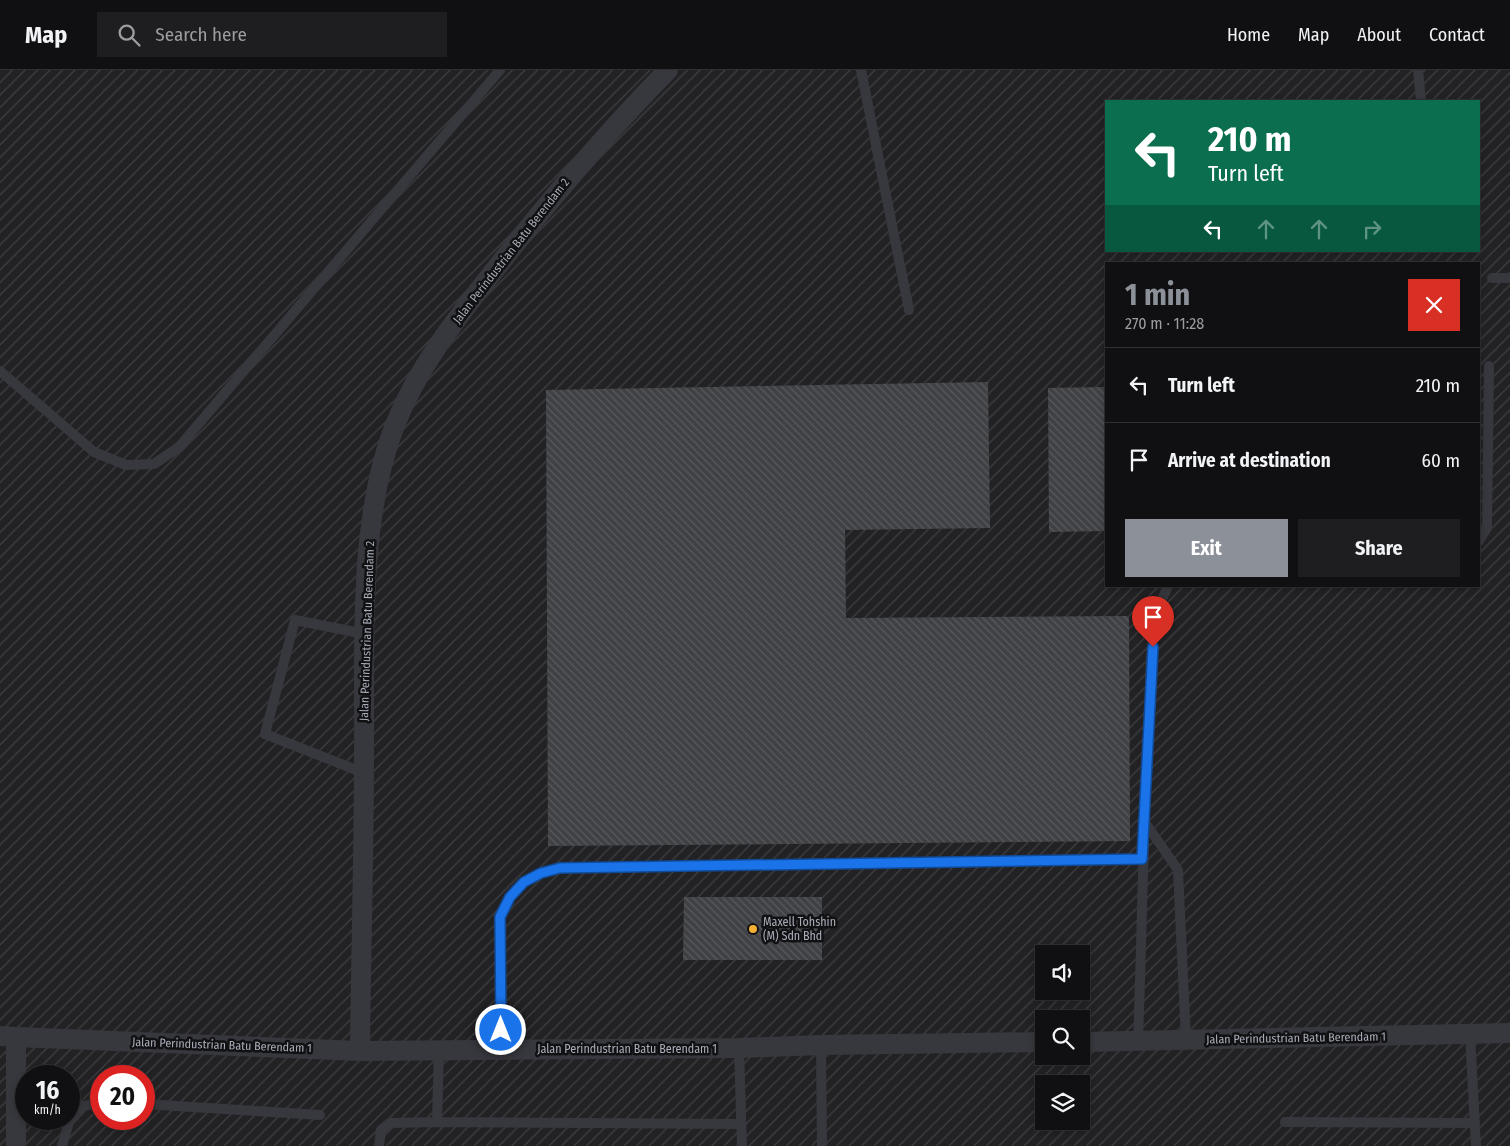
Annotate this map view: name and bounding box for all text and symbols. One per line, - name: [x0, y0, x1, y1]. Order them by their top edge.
- search box: [97, 12, 447, 57]
- text: Map: [25, 21, 67, 49]
- icon: search: [115, 21, 143, 49]
- text: Search here: [155, 23, 247, 46]
- text: Home: [1227, 24, 1270, 46]
- text: Map: [1298, 24, 1329, 46]
- text: About: [1357, 24, 1401, 46]
- text: Contact: [1429, 24, 1485, 46]
- text: 210 m: [1208, 118, 1292, 160]
- icon: left: [1125, 120, 1190, 185]
- text: Turn left: [1208, 160, 1284, 187]
- street label: Jalan Perindustrian Batu Berendam 2: [450, 176, 572, 326]
- icon: left: [1199, 215, 1227, 243]
- icon: ahead: [1252, 215, 1280, 243]
- icon: ahead: [1305, 215, 1333, 243]
- icon: right: [1358, 215, 1386, 243]
- text: 1 min: [1125, 277, 1190, 313]
- button: close: [1408, 279, 1460, 331]
- text: 270 m · 11:28: [1125, 314, 1204, 333]
- icon: left: [1125, 371, 1153, 399]
- text: Turn left: [1168, 374, 1235, 397]
- text: 210 m: [1416, 374, 1460, 397]
- icon: arrive: [1125, 446, 1153, 474]
- text: Arrive at destination: [1168, 449, 1331, 472]
- text: 60 m: [1422, 449, 1460, 472]
- button: Exit: [1125, 519, 1288, 577]
- button: Share: [1298, 519, 1460, 577]
- street label: Jalan Perindustrian Batu Berendam 2: [357, 541, 377, 721]
- pin: [1132, 596, 1174, 647]
- icon: arrive: [1139, 603, 1167, 631]
- place label: Maxell Tohshin (M) Sdn Bhd: [763, 915, 836, 943]
- marker: Maxell Tohshin (M) Sdn Bhd: [747, 923, 759, 935]
- map controls: [1035, 945, 1090, 1130]
- button: sound: [1035, 945, 1090, 1000]
- position arrow: [474, 1003, 526, 1055]
- button: search: [1035, 1010, 1090, 1065]
- street label: Jalan Perindustrian Batu Berendam 1: [1206, 1029, 1386, 1047]
- street label: Jalan Perindustrian Batu Berendam 1: [132, 1035, 312, 1055]
- street label: Jalan Perindustrian Batu Berendam 1: [537, 1042, 717, 1056]
- speed limit sign: 20: [90, 1065, 155, 1130]
- button: layers: [1035, 1075, 1090, 1130]
- text: 16: [36, 1076, 59, 1106]
- text: km/h: [34, 1103, 61, 1117]

